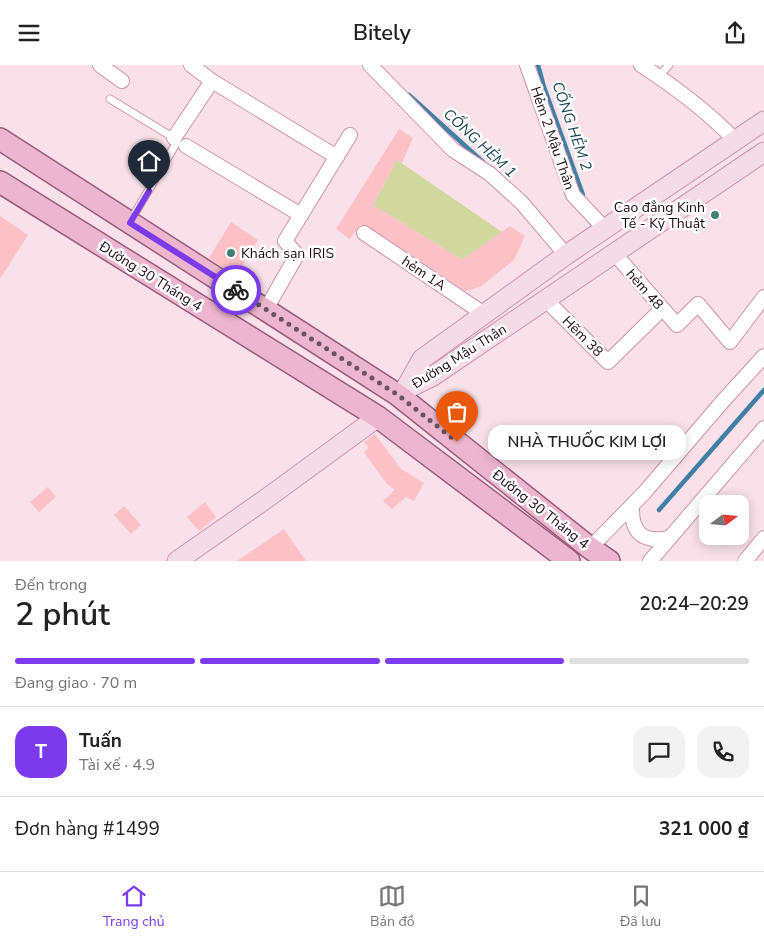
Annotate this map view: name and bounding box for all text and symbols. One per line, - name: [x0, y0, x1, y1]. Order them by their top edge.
- text: Bitely: [353, 18, 411, 48]
- icon: menu: [15, 19, 43, 47]
- icon: share: [721, 19, 749, 47]
- water label: CỐNG HẺM 2: [547, 78, 598, 173]
- street label: Hẻm 2 Mậu Thân: [526, 84, 579, 192]
- water label: CỐNG HẺM 1: [439, 103, 522, 182]
- pin: [128, 140, 170, 191]
- icon: home: [135, 147, 163, 175]
- place label: Cao đẳng Kinh Tế - Kỹ Thuật: [614, 198, 705, 233]
- marker: Cao đẳng Kinh Tế - Kỹ Thuật: [709, 209, 721, 221]
- street label: Đường 30 Tháng 4: [95, 237, 206, 316]
- place label: Khách sạn IRIS: [241, 244, 334, 263]
- marker: Khách sạn IRIS: [225, 247, 237, 259]
- street label: hẻm 1A: [398, 252, 450, 295]
- courier: [211, 265, 261, 315]
- street label: hẻm 48: [622, 265, 667, 314]
- icon: bike: [222, 276, 250, 304]
- street label: Hẽm 38: [558, 312, 607, 361]
- street label: Đường Mậu Thân: [407, 320, 510, 394]
- pin: [436, 391, 478, 442]
- icon: bag: [443, 398, 471, 426]
- callout: NHÀ THUỐC KIM LỢI: [487, 425, 684, 459]
- text: NHÀ THUỐC KIM LỢI: [508, 431, 666, 453]
- street label: Đường 30 Tháng 4: [488, 465, 593, 553]
- north arrow: [699, 495, 749, 545]
- map controls: [699, 495, 749, 545]
- text: Đến trong: [15, 574, 87, 596]
- text: 20:24–20:29: [639, 591, 749, 617]
- text: 2 phút: [15, 593, 110, 636]
- text: Đang giao · 70 m: [15, 672, 137, 694]
- button: chat: [633, 726, 685, 778]
- button: phone: [697, 726, 749, 778]
- text: Tuấn: [79, 728, 122, 754]
- text: T: [35, 739, 47, 765]
- text: Tài xế · 4.9: [79, 754, 155, 776]
- text: Đơn hàng #1499: [15, 816, 160, 842]
- text: 321 000 ₫: [659, 816, 749, 842]
- tab: Trang chủ: [103, 882, 165, 931]
- tab: Bản đồ: [370, 882, 414, 931]
- tab: Đã lưu: [620, 882, 661, 931]

